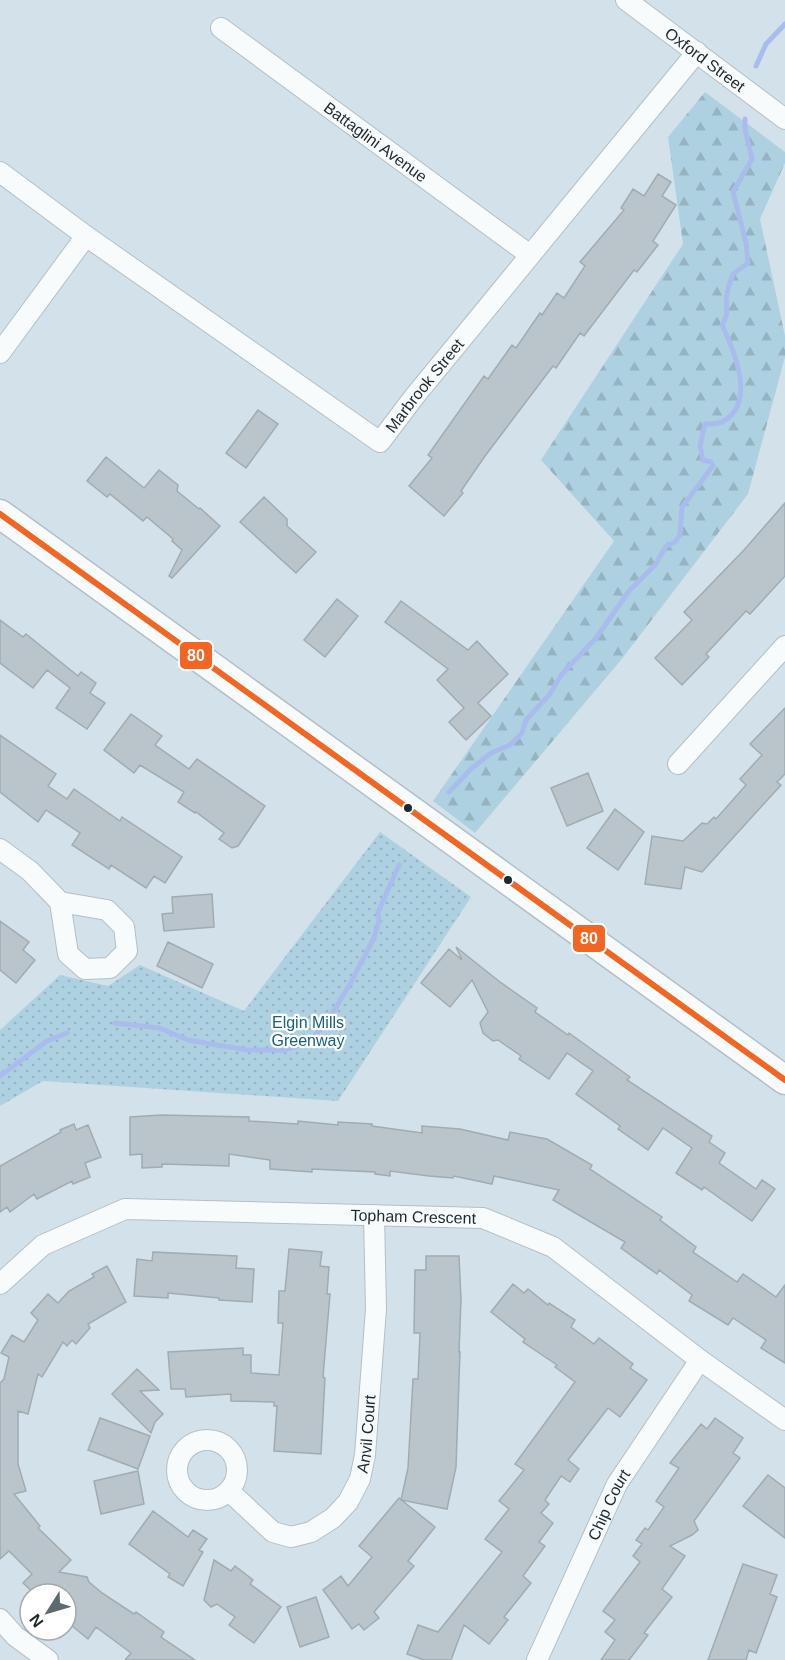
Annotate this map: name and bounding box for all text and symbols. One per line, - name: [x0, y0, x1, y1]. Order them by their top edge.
- street label: Oxford Street: [662, 24, 749, 95]
- street label: Battaglini Avenue: [321, 99, 430, 186]
- street label: Marbrook Street: [382, 335, 467, 436]
- line badge: 80: [179, 641, 213, 670]
- text: 80: [187, 647, 205, 664]
- unlabelled marker: [402, 802, 414, 814]
- unlabelled marker: [502, 874, 514, 886]
- line badge: 80: [572, 924, 606, 953]
- text: 80: [580, 930, 598, 947]
- park label: Elgin Mills Greenway: [272, 1014, 344, 1049]
- street label: Topham Crescent: [350, 1207, 477, 1227]
- street label: Anvil Court: [353, 1394, 379, 1475]
- street label: Chip Court: [585, 1466, 634, 1543]
- north arrow: [18, 1582, 78, 1642]
- text: N: [26, 1611, 47, 1630]

